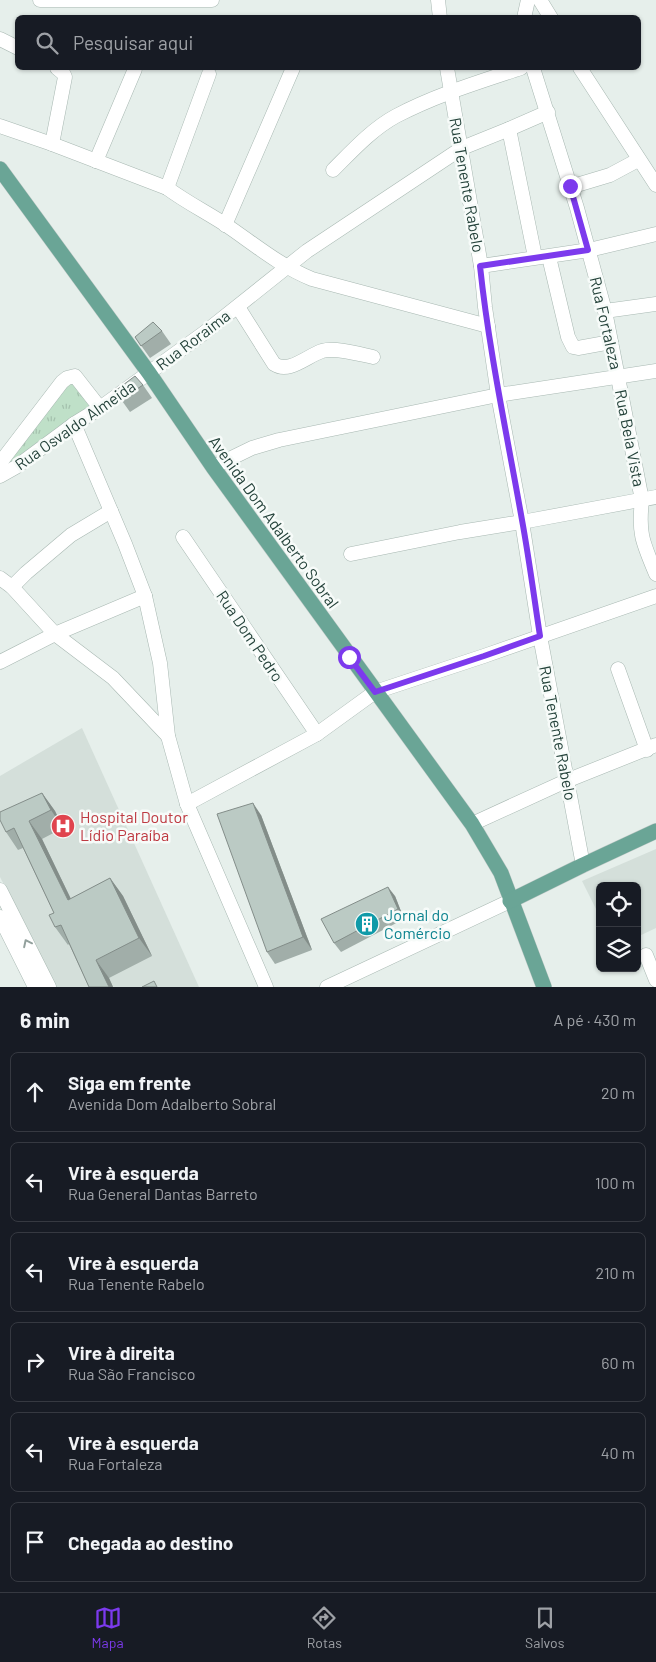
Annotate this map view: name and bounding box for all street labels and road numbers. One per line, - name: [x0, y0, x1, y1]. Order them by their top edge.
- street label: Rua Tenente Rabelo: [446, 116, 489, 254]
- street label: Rua Fortaleza: [587, 275, 626, 371]
- street label: Rua Roraima: [152, 306, 233, 374]
- street label: Rua Osvaldo Almeida: [11, 376, 139, 473]
- street label: Rua Bela Vista: [612, 388, 649, 488]
- street label: Avenida Dom Adalberto Sobral: [206, 432, 343, 612]
- street label: Rua Dom Pedro: [213, 587, 288, 685]
- street label: Rua Tenente Rabelo: [536, 664, 581, 802]

